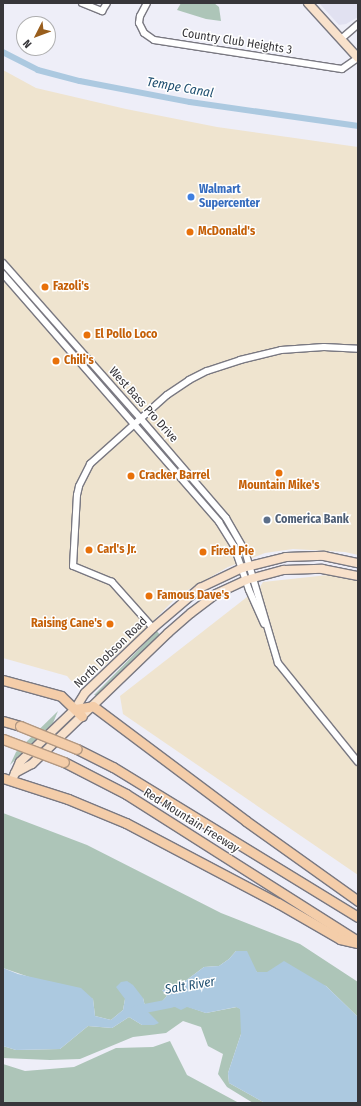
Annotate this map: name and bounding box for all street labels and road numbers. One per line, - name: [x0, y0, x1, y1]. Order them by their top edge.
- street label: Country Club Heights 3: [181, 26, 293, 58]
- street label: West Bass Pro Drive: [105, 364, 181, 446]
- street label: North Dobson Road: [71, 614, 151, 692]
- street label: Red Mountain Freeway: [140, 786, 242, 856]

